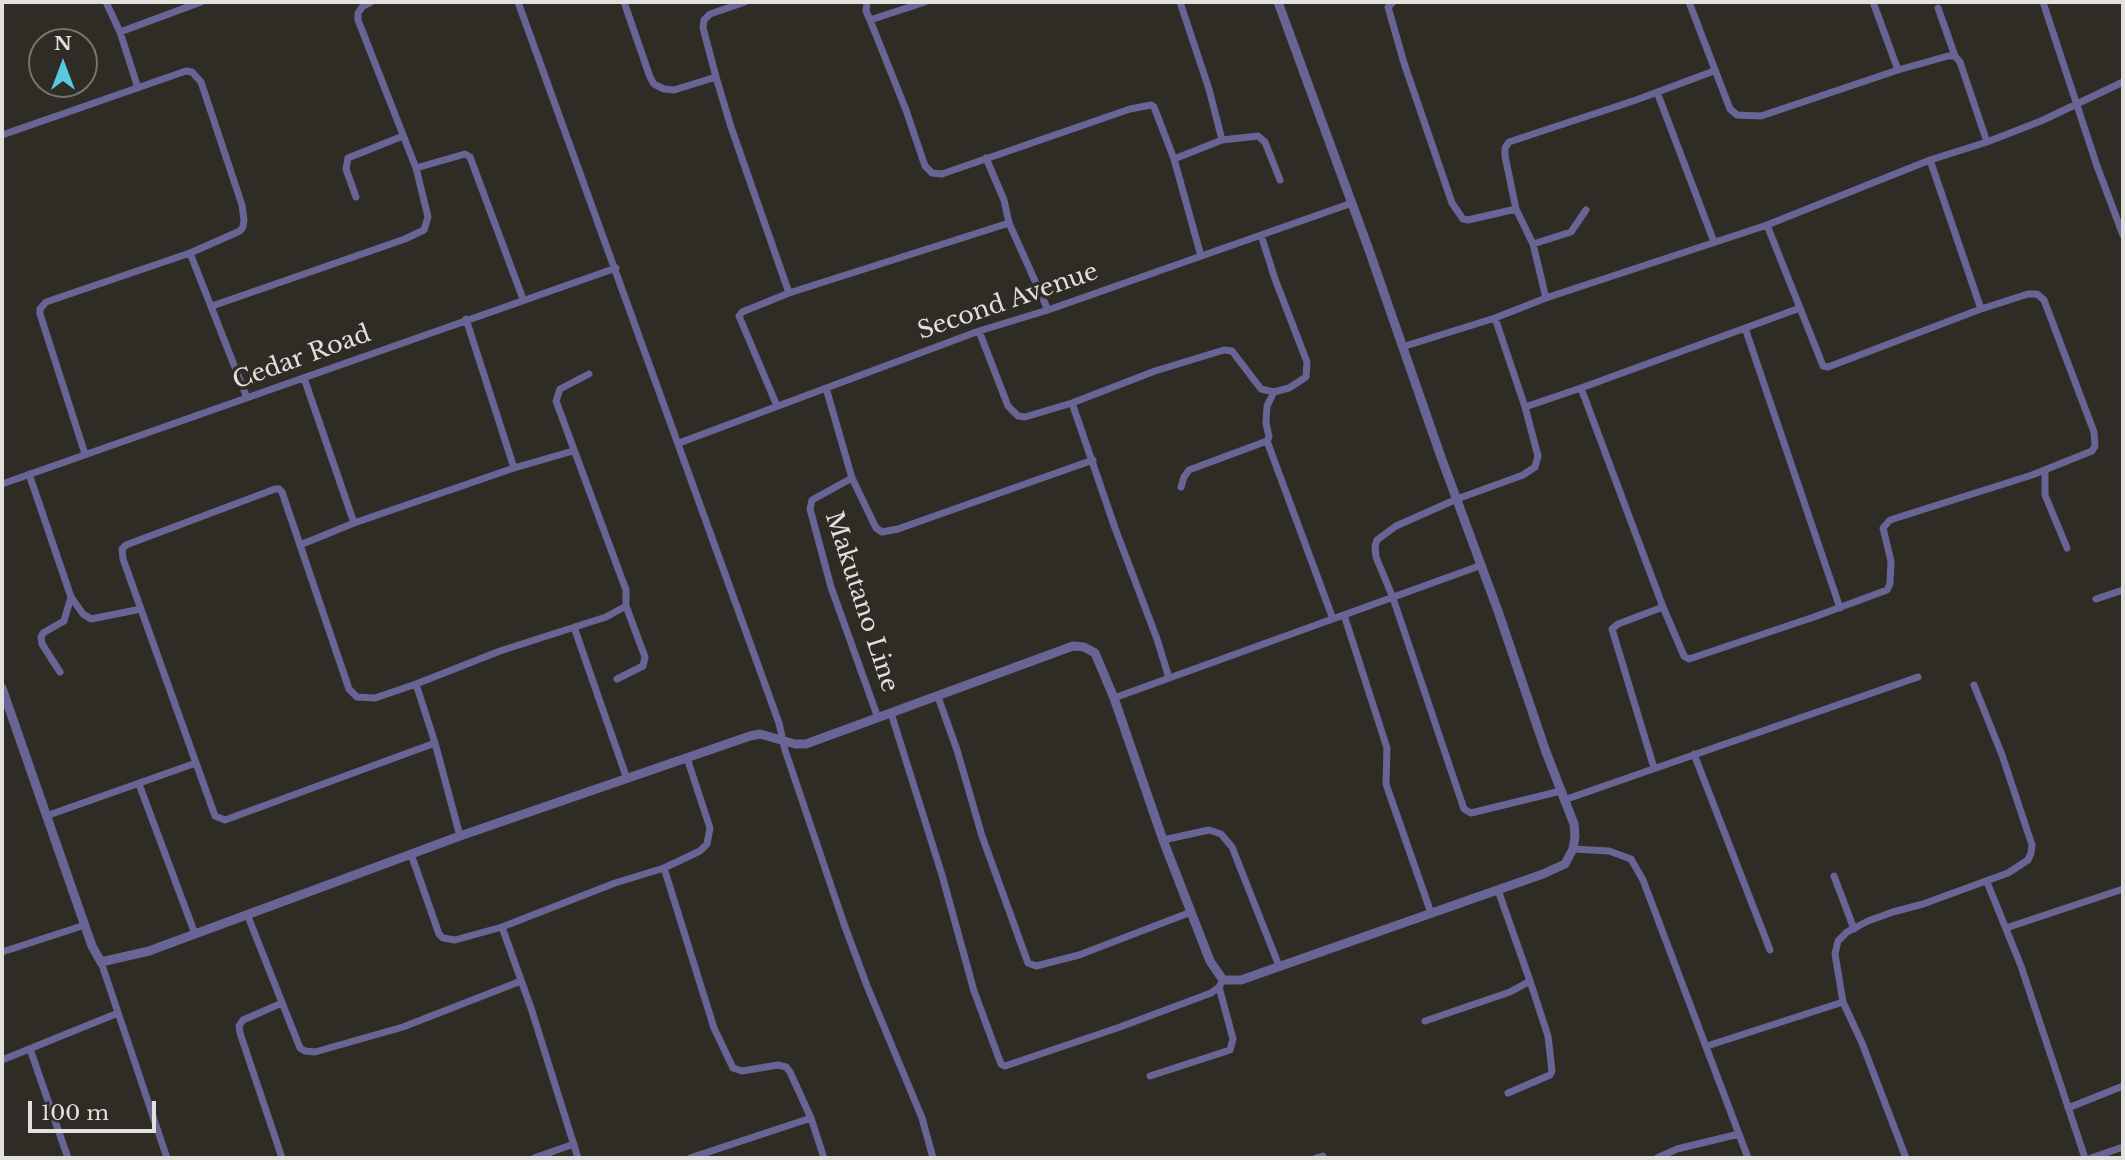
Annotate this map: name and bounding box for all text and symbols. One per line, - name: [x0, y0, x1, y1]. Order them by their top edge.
- north arrow: [28, 28, 98, 98]
- text: N: [54, 32, 72, 55]
- street label: Second Avenue: [914, 258, 1102, 346]
- street label: Cedar Road: [229, 320, 375, 396]
- street label: Makutano Line: [818, 508, 904, 696]
- scale bar: [32, 1086, 159, 1130]
- text: 100 m: [41, 1100, 109, 1126]

